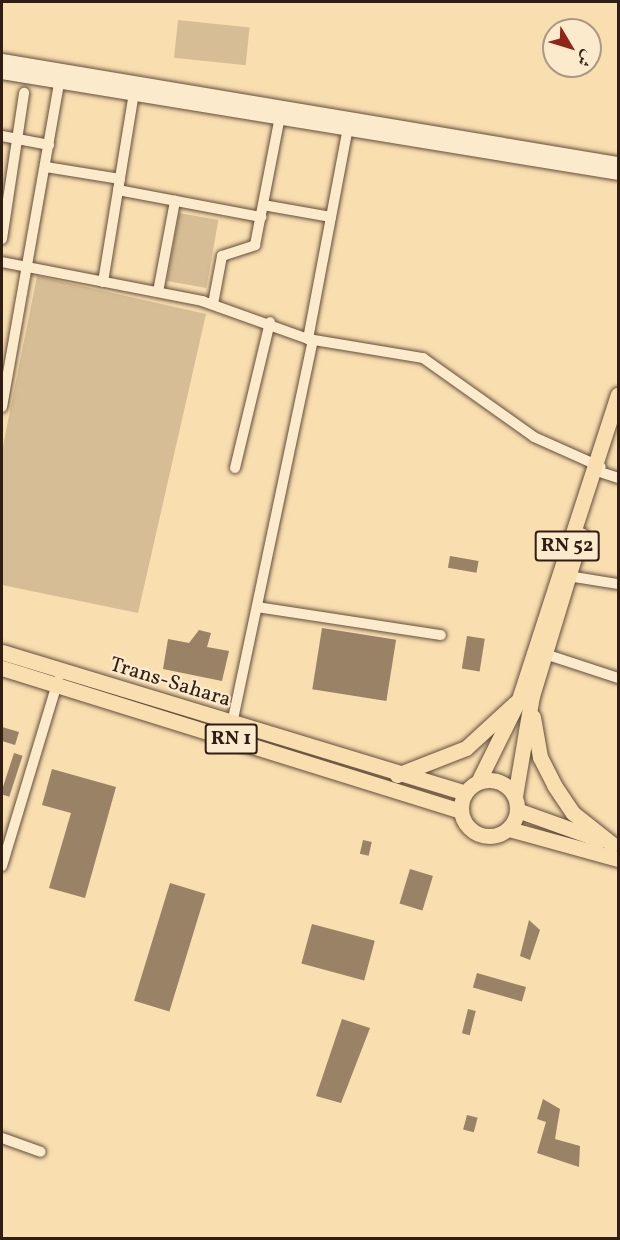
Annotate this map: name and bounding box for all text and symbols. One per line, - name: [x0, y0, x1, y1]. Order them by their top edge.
- north arrow: [542, 18, 602, 78]
- text: ش: [571, 45, 598, 71]
- road number: RN 52: [534, 529, 600, 563]
- street label: Trans-Sahara: [106, 653, 234, 713]
- road number: RN 1: [204, 722, 258, 756]

